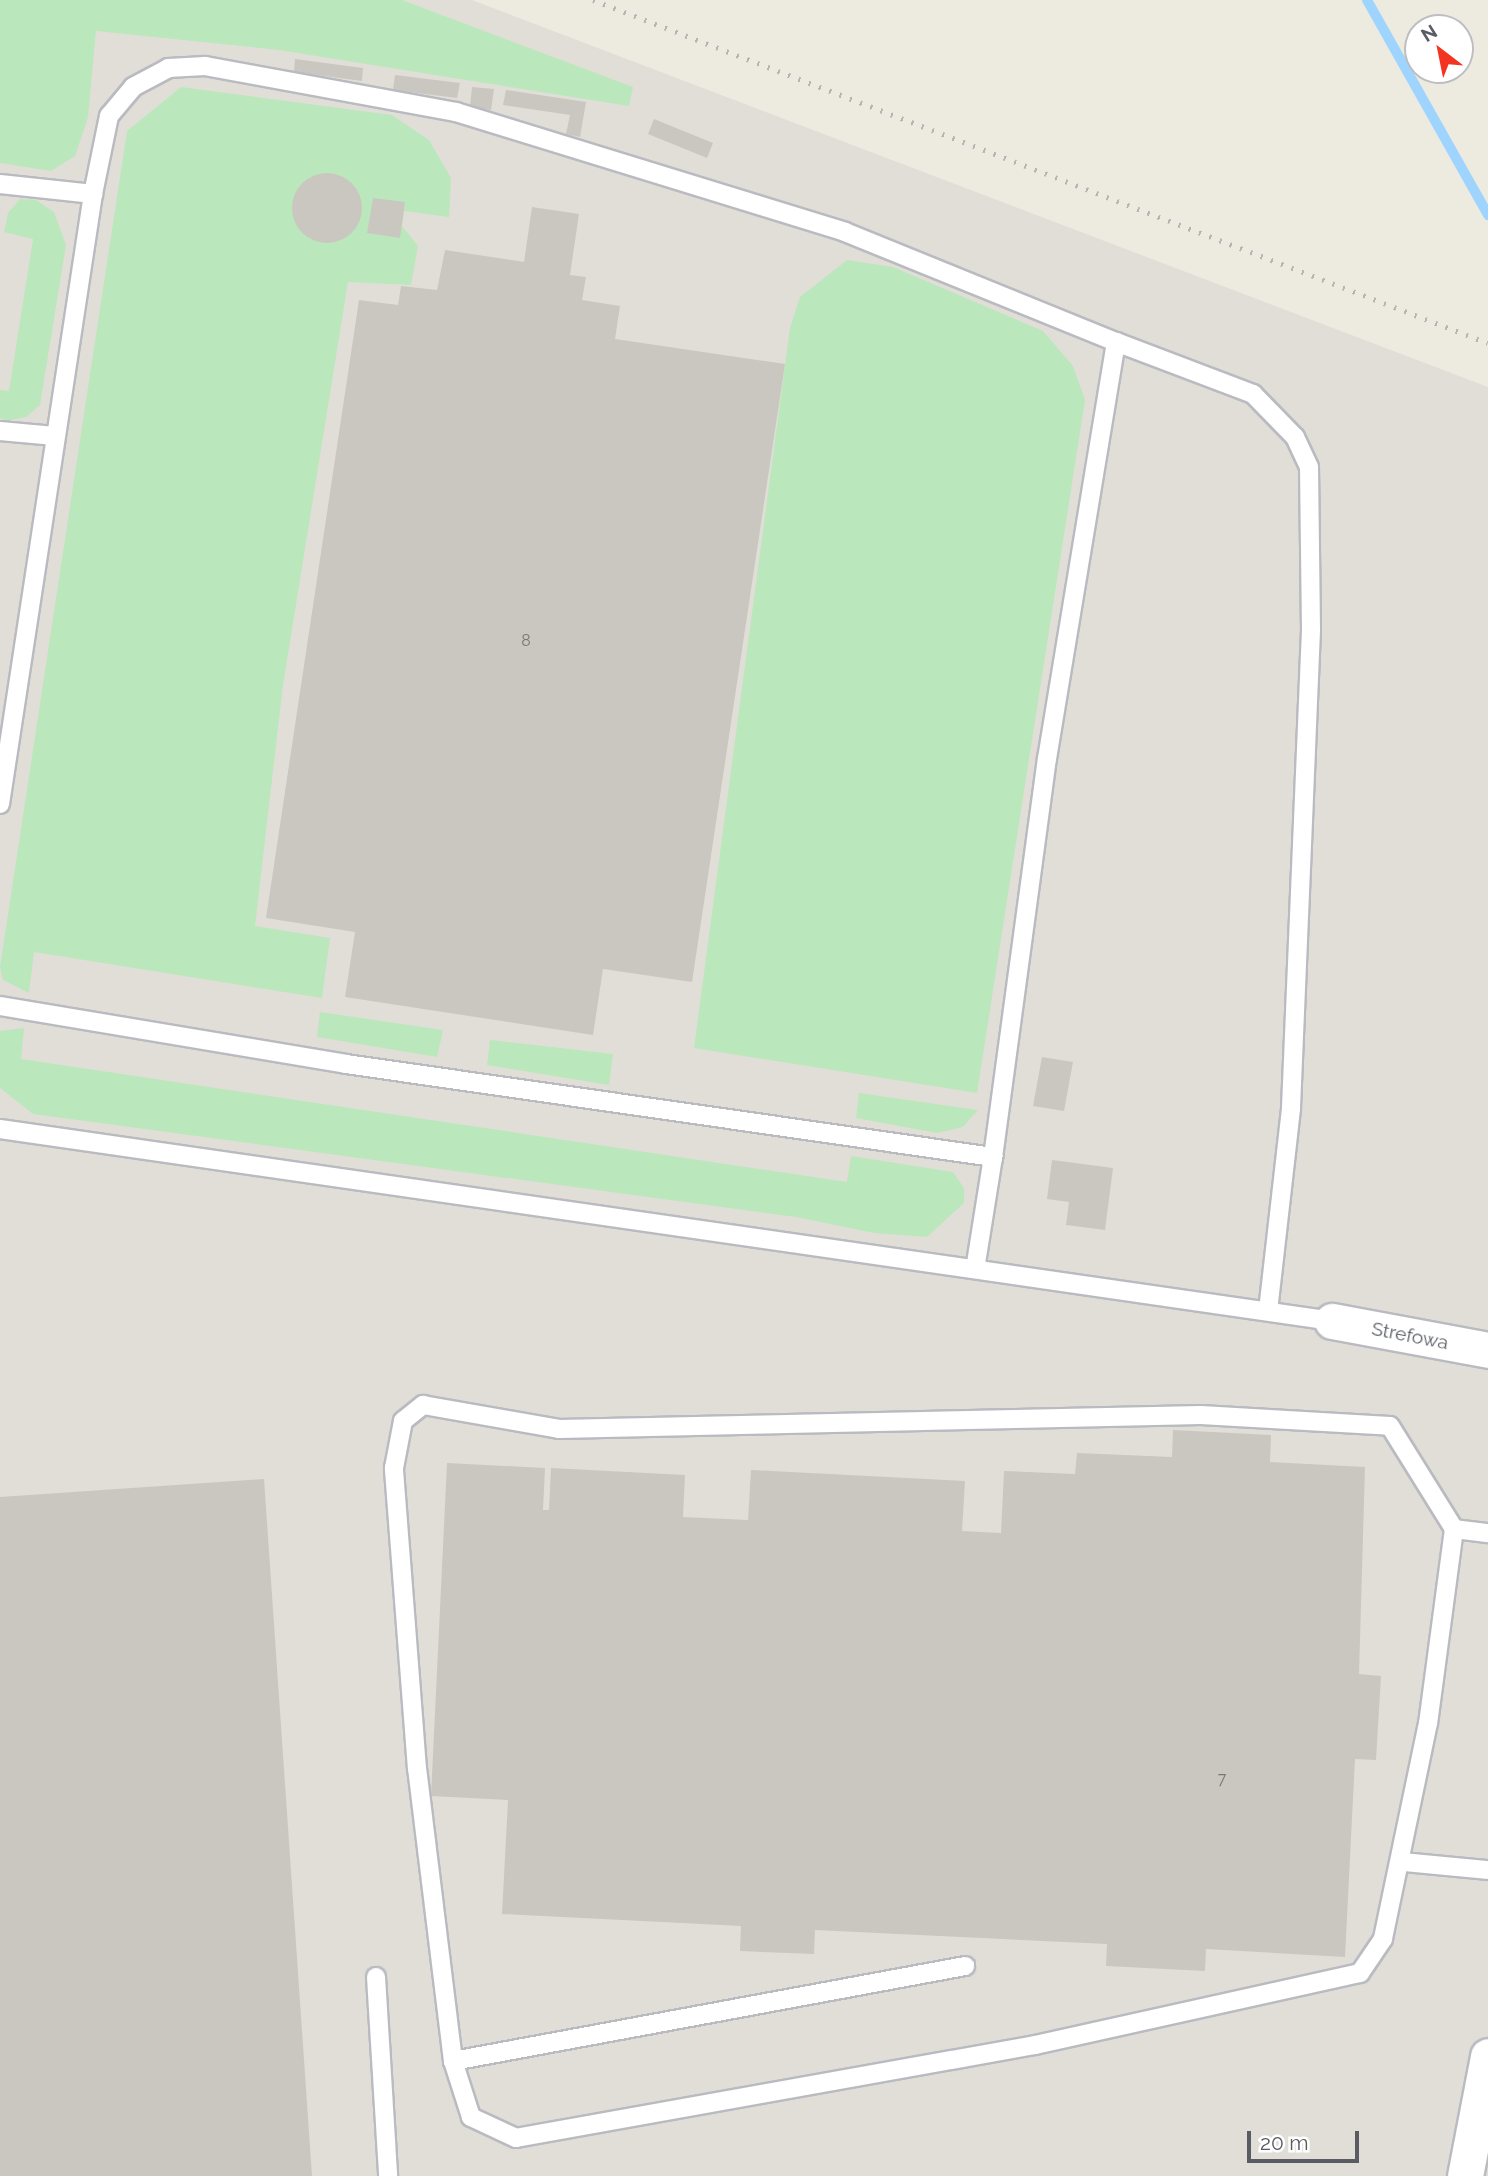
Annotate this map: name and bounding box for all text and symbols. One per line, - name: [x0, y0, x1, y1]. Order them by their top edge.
- north arrow: [1404, 14, 1474, 84]
- text: N: [1417, 20, 1441, 46]
- house number: 8: [521, 631, 531, 651]
- street label: Strefowa: [1370, 1317, 1450, 1355]
- house number: 7: [1218, 1769, 1226, 1789]
- scale bar: [1250, 2116, 1362, 2160]
- text: 20 m: [1260, 2130, 1308, 2155]

